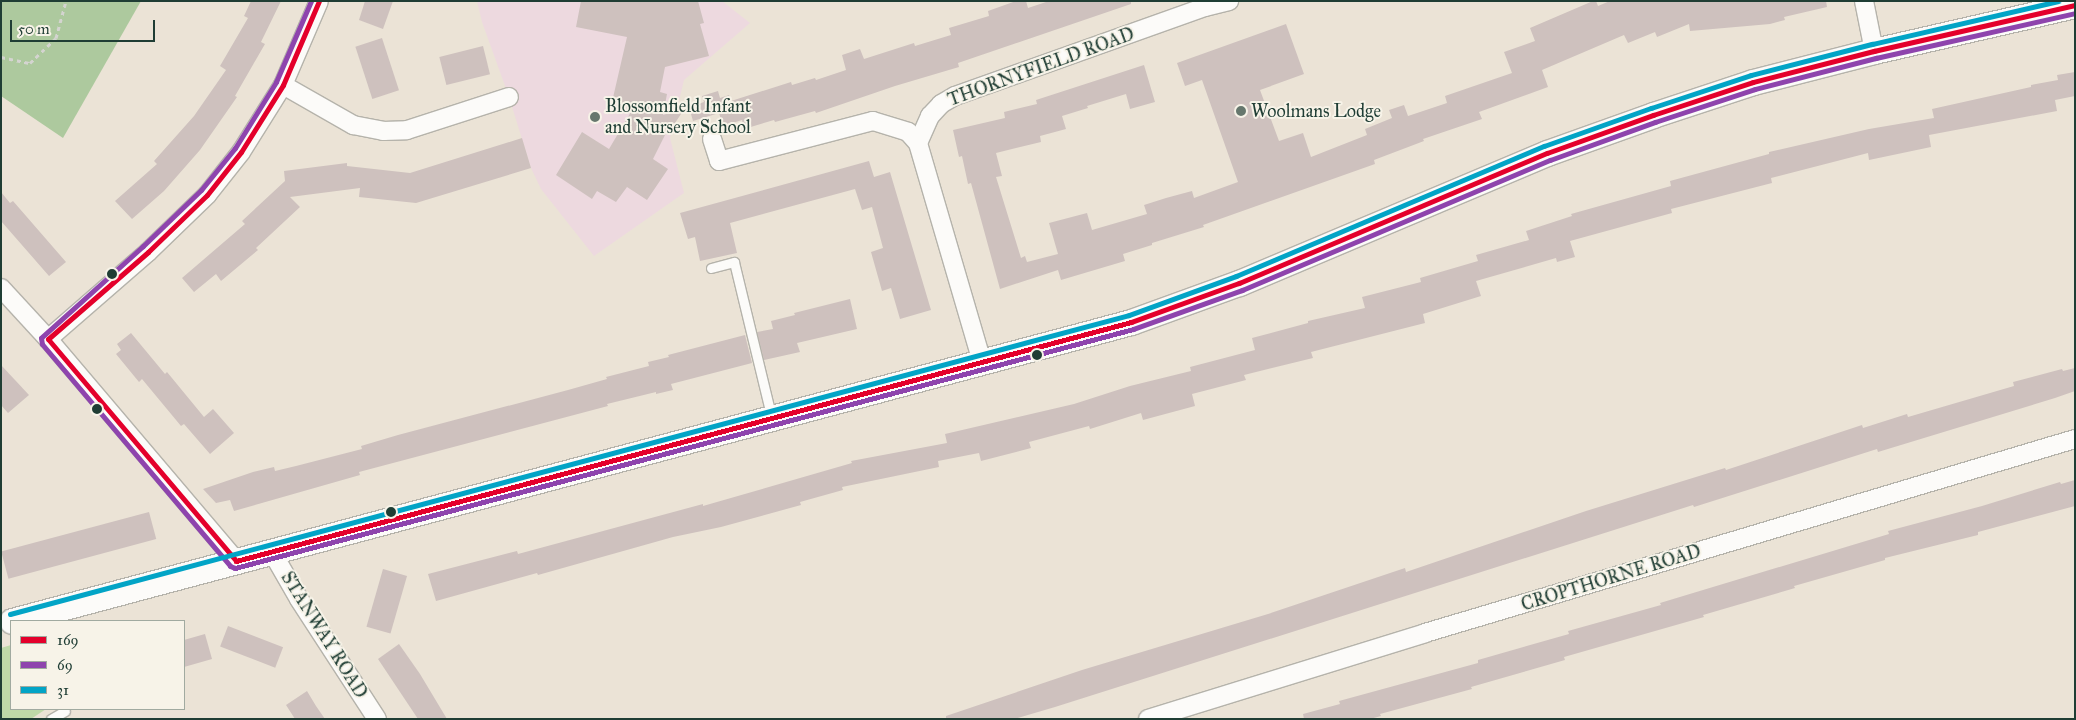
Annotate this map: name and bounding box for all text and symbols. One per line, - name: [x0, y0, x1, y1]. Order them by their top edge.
- scale bar: [12, 10, 158, 42]
- text: 50 m: [18, 20, 50, 38]
- street label: THORNYFIELD ROAD: [945, 23, 1137, 111]
- place label: Blossomfield Infant and Nursery School: [605, 96, 751, 138]
- place label: Woolmans Lodge: [1251, 100, 1381, 122]
- marker: Woolmans Lodge: [1235, 105, 1247, 117]
- marker: Blossomfield Infant and Nursery School: [589, 111, 601, 123]
- unlabelled marker: [107, 269, 117, 279]
- unlabelled marker: [1032, 350, 1042, 360]
- unlabelled marker: [92, 404, 102, 414]
- unlabelled marker: [386, 507, 396, 517]
- street label: CROPTHORNE ROAD: [1519, 540, 1703, 616]
- street label: STANWAY ROAD: [276, 568, 372, 702]
- legend: [10, 620, 185, 710]
- text: 169: [57, 631, 79, 649]
- text: 69: [57, 656, 73, 674]
- text: 31: [57, 681, 69, 699]

